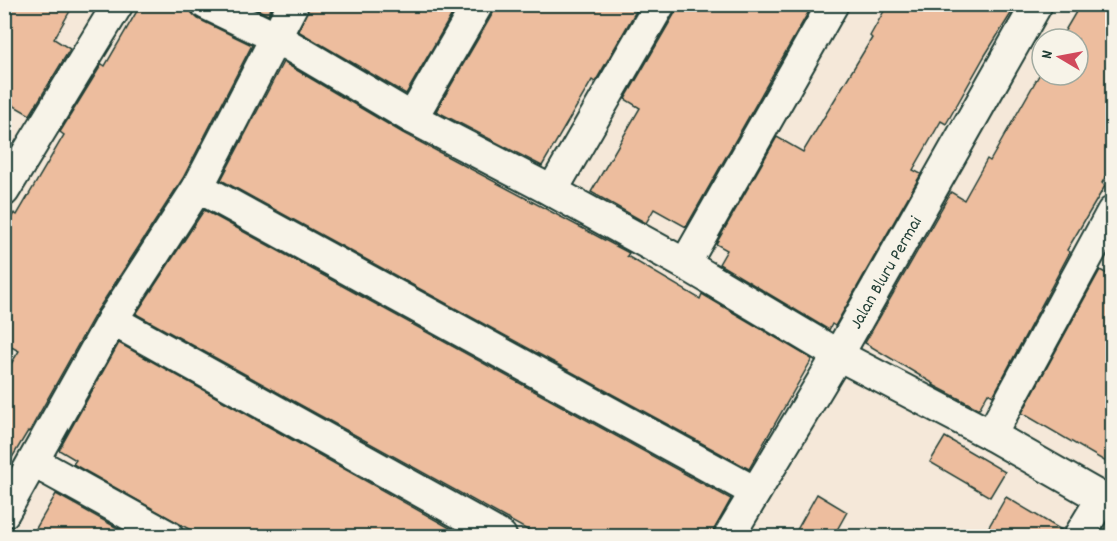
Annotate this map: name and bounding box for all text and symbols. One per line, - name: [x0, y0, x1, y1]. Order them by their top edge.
- north arrow: [1030, 27, 1090, 87]
- text: N: [1036, 49, 1060, 61]
- street label: Jalan Bluru Permai: [845, 212, 930, 334]

